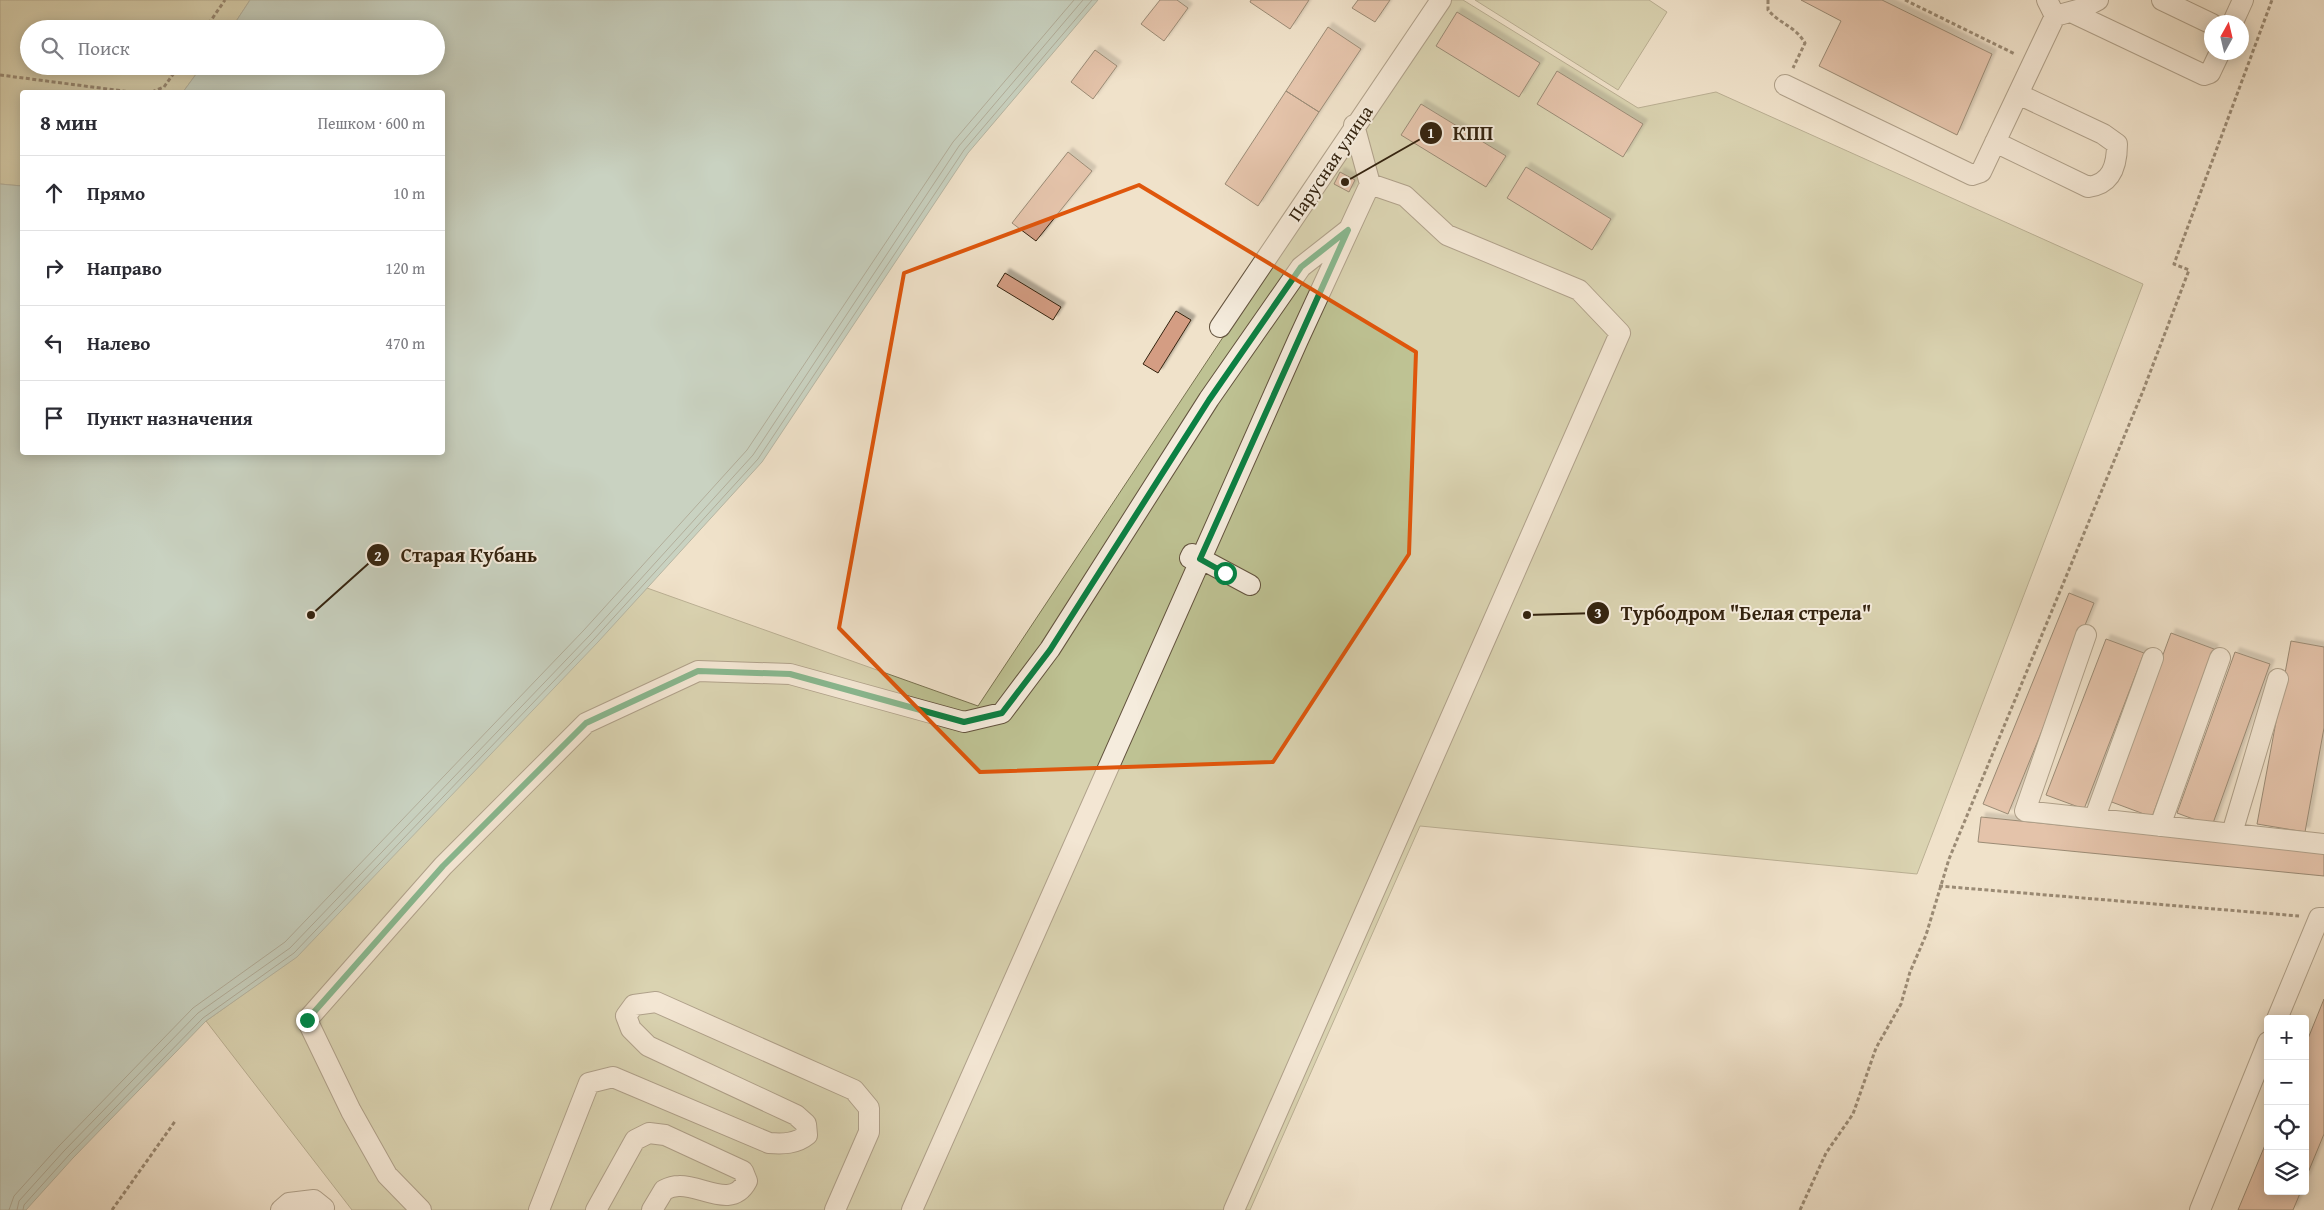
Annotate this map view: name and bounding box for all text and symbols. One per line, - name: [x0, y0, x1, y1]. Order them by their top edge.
- north arrow: [2204, 15, 2249, 60]
- search box: [20, 20, 445, 75]
- icon: search: [38, 34, 66, 62]
- text: Поиск: [78, 34, 130, 62]
- street label: Парусная улица: [1281, 99, 1379, 227]
- text: 8 мин: [40, 107, 97, 138]
- text: Пешком · 600 m: [318, 111, 425, 135]
- callout: КПП: [1418, 115, 1504, 150]
- text: КПП: [1453, 118, 1493, 147]
- text: 1: [1427, 122, 1435, 143]
- icon: ahead: [40, 179, 68, 207]
- text: Прямо: [87, 179, 145, 207]
- text: 10 m: [393, 181, 425, 205]
- icon: right: [40, 254, 68, 282]
- text: Направо: [87, 254, 162, 282]
- text: 120 m: [385, 256, 425, 280]
- icon: left: [40, 329, 68, 357]
- text: Налево: [87, 329, 150, 357]
- text: 470 m: [385, 331, 425, 355]
- icon: arrive: [40, 404, 68, 432]
- text: Пункт назначения: [87, 404, 253, 432]
- callout: Старая Кубань: [366, 538, 547, 573]
- text: Старая Кубань: [401, 540, 537, 569]
- text: 2: [374, 545, 382, 566]
- route start: [1214, 562, 1237, 585]
- callout: Турбодром "Белая стрела": [1586, 595, 1882, 630]
- text: Турбодром "Белая стрела": [1621, 598, 1871, 627]
- text: 3: [1594, 602, 1602, 623]
- route end: [296, 1009, 319, 1032]
- map controls: [2264, 1015, 2309, 1195]
- button: +: [2264, 1015, 2309, 1060]
- button: −: [2264, 1060, 2309, 1105]
- button: locate: [2264, 1105, 2309, 1150]
- button: layers: [2264, 1150, 2309, 1195]

